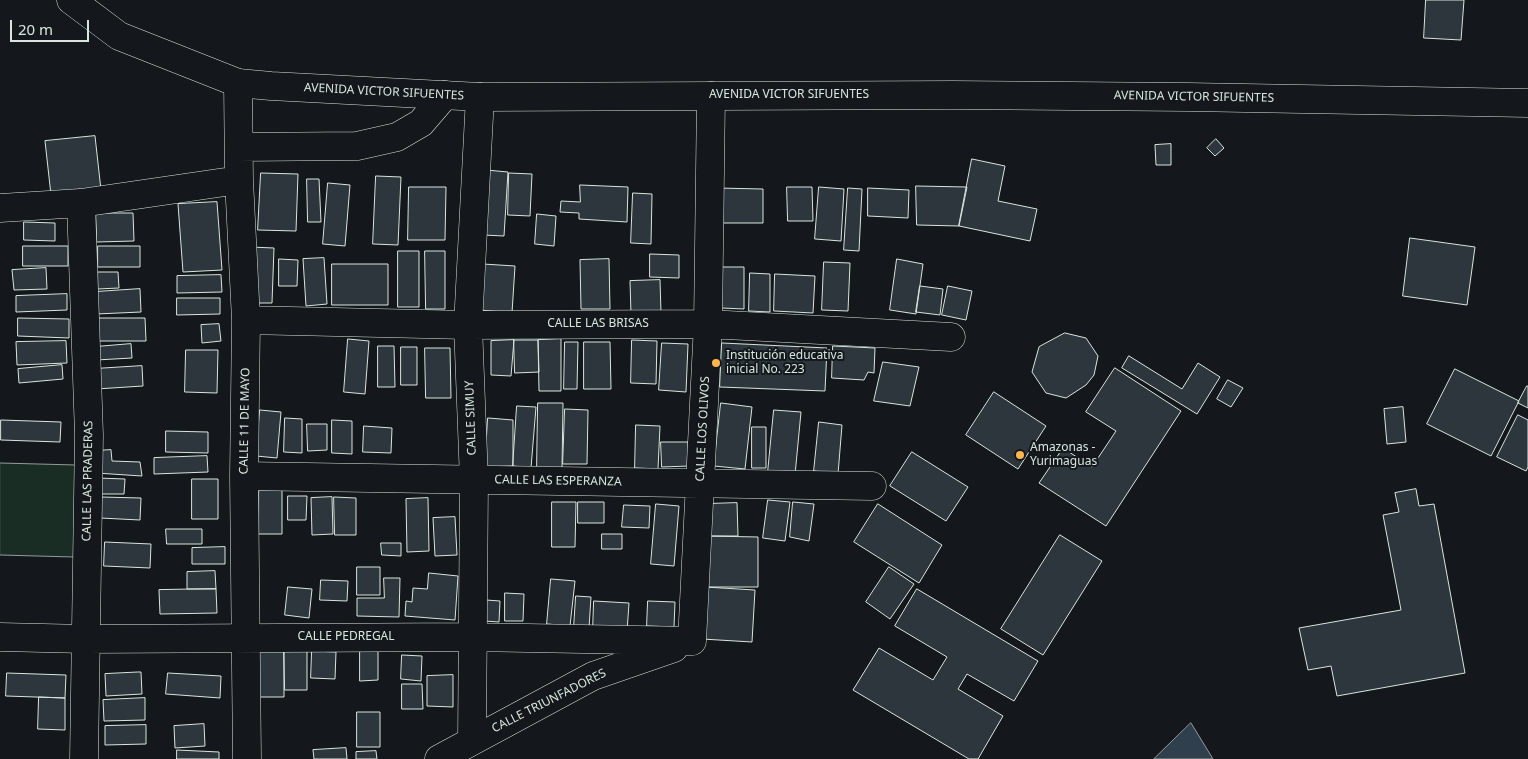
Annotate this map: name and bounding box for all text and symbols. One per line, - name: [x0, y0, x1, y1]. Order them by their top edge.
- scale bar: [12, 10, 91, 42]
- text: 20 m: [18, 19, 53, 39]
- street label: AVENIDA VICTOR SIFUENTES: [304, 81, 464, 103]
- street label: AVENIDA VICTOR SIFUENTES: [709, 88, 869, 102]
- street label: AVENIDA VICTOR SIFUENTES: [1114, 88, 1274, 106]
- street label: CALLE LAS BRISAS: [547, 317, 649, 331]
- place label: Institución educativa inicial No. 223: [726, 349, 843, 377]
- marker: Institución educativa inicial No. 223: [710, 357, 722, 369]
- street label: CALLE 11 DE MAYO: [237, 367, 253, 475]
- street label: CALLE LOS OLIVOS: [693, 376, 713, 482]
- street label: CALLE SIMUY: [463, 380, 479, 456]
- street label: CALLE LAS PRADERAS: [80, 420, 96, 542]
- place label: Amazonas - Yurimaguas: [1030, 441, 1097, 469]
- marker: Amazonas - Yurimaguas: [1014, 449, 1026, 461]
- street label: CALLE LAS ESPERANZA: [494, 473, 622, 489]
- street label: CALLE PEDREGAL: [297, 630, 395, 644]
- street label: CALLE TRIUNFADORES: [489, 666, 609, 736]

